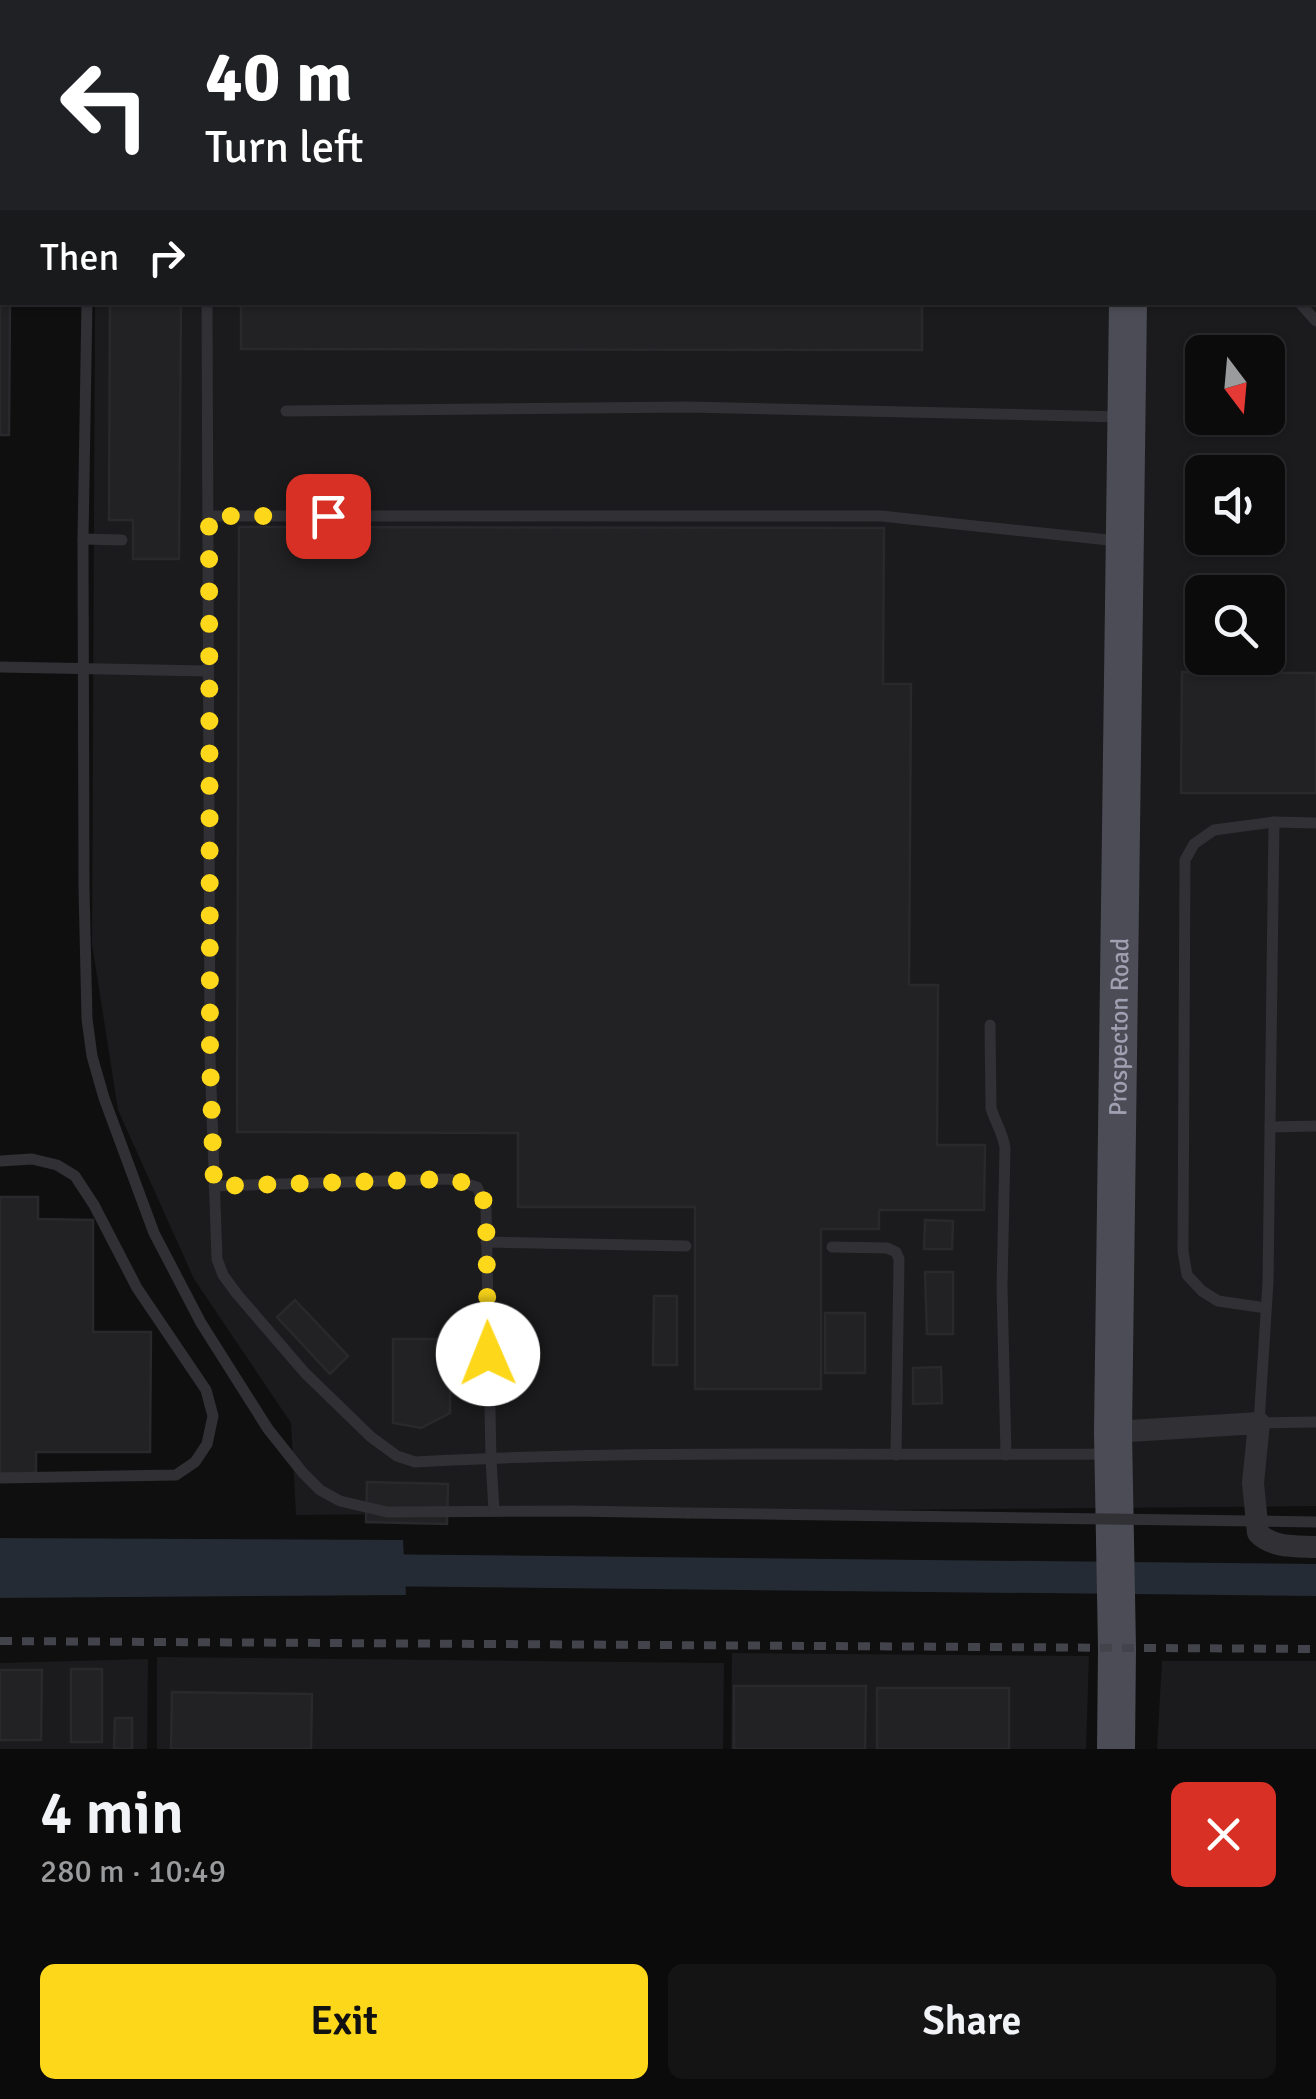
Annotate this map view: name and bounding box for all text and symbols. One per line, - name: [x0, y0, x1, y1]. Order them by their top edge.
- text: 40 m: [205, 34, 353, 120]
- icon: left: [40, 40, 170, 170]
- text: Turn left: [205, 120, 364, 175]
- icon: right: [139, 230, 194, 285]
- text: Then: [40, 234, 119, 281]
- north arrow: [1185, 335, 1285, 435]
- map controls: [1185, 335, 1285, 675]
- button: sound: [1185, 455, 1285, 555]
- pin: [286, 474, 371, 559]
- icon: arrive: [301, 489, 356, 544]
- button: search: [1185, 575, 1285, 675]
- street label: Prospecton Road: [1102, 938, 1135, 1116]
- position arrow: [436, 1302, 540, 1406]
- text: 4 min: [40, 1777, 184, 1851]
- button: close: [1171, 1782, 1276, 1887]
- text: 280 m · 10:49: [40, 1852, 226, 1891]
- button: Exit: [40, 1964, 648, 2079]
- button: Share: [668, 1964, 1276, 2079]

